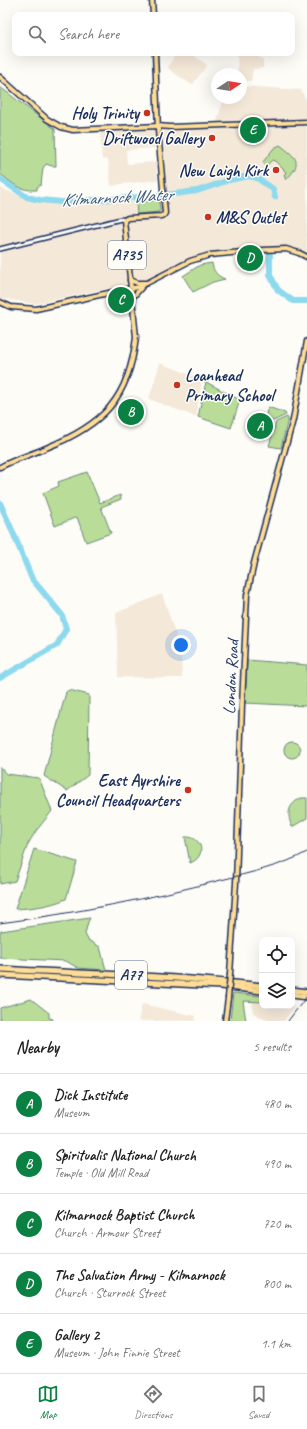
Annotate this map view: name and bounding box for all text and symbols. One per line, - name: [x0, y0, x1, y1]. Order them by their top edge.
- search box: [12, 12, 295, 56]
- icon: search: [26, 23, 48, 45]
- text: Search here: [58, 25, 119, 44]
- north arrow: [211, 68, 247, 104]
- place label: Holy Trinity: [72, 103, 141, 124]
- marker: Holy Trinity: [142, 108, 152, 118]
- pin: E: [240, 115, 266, 145]
- place label: Driftwood Gallery: [103, 128, 206, 149]
- marker: Driftwood Gallery: [207, 133, 217, 143]
- place label: New Laigh Kirk: [179, 160, 270, 181]
- marker: New Laigh Kirk: [271, 165, 281, 175]
- water label: Kilmarnock Water: [61, 183, 176, 211]
- place label: M&S Outlet: [216, 207, 288, 228]
- marker: M&S Outlet: [203, 212, 213, 222]
- road number: A735: [108, 241, 146, 269]
- pin: D: [237, 243, 263, 273]
- pin: C: [108, 285, 134, 315]
- place label: Loanhead Primary School: [185, 365, 278, 406]
- marker: Loanhead Primary School: [172, 380, 182, 390]
- pin: B: [118, 397, 144, 427]
- pin: A: [247, 411, 273, 441]
- your location: [171, 635, 191, 655]
- street label: London Road: [219, 637, 244, 715]
- place label: East Ayrshire Council Headquarters: [56, 770, 182, 811]
- marker: East Ayrshire Council Headquarters: [183, 785, 193, 795]
- map controls: [259, 937, 295, 1009]
- button: locate: [259, 937, 295, 973]
- road number: A77: [115, 961, 147, 989]
- button: layers: [259, 973, 295, 1009]
- text: Nearby: [16, 1037, 59, 1058]
- text: 5 results: [253, 1039, 291, 1055]
- text: Dick Institute: [54, 1086, 127, 1105]
- text: A: [26, 1096, 32, 1112]
- text: 480 m: [263, 1096, 291, 1112]
- text: Museum: [54, 1105, 89, 1121]
- text: Spiritualis National Church: [54, 1146, 196, 1165]
- text: B: [26, 1156, 32, 1172]
- text: 490 m: [263, 1156, 291, 1172]
- text: Temple · Old Mill Road: [54, 1165, 148, 1181]
- text: Kilmarnock Baptist Church: [54, 1206, 194, 1225]
- text: C: [26, 1216, 32, 1232]
- text: 720 m: [263, 1216, 291, 1232]
- text: Church · Armour Street: [54, 1225, 160, 1241]
- text: The Salvation Army - Kilmarnock: [54, 1266, 225, 1285]
- text: D: [25, 1276, 33, 1292]
- text: 800 m: [263, 1276, 291, 1292]
- text: Church · Sturrock Street: [54, 1285, 165, 1301]
- text: Gallery 2: [54, 1326, 99, 1345]
- text: E: [26, 1336, 32, 1352]
- text: 1.1 km: [261, 1336, 291, 1352]
- text: Museum · John Finnie Street: [54, 1345, 180, 1361]
- tab: Map: [37, 1383, 59, 1421]
- tab: Directions: [134, 1383, 173, 1421]
- tab: Saved: [248, 1383, 270, 1421]

